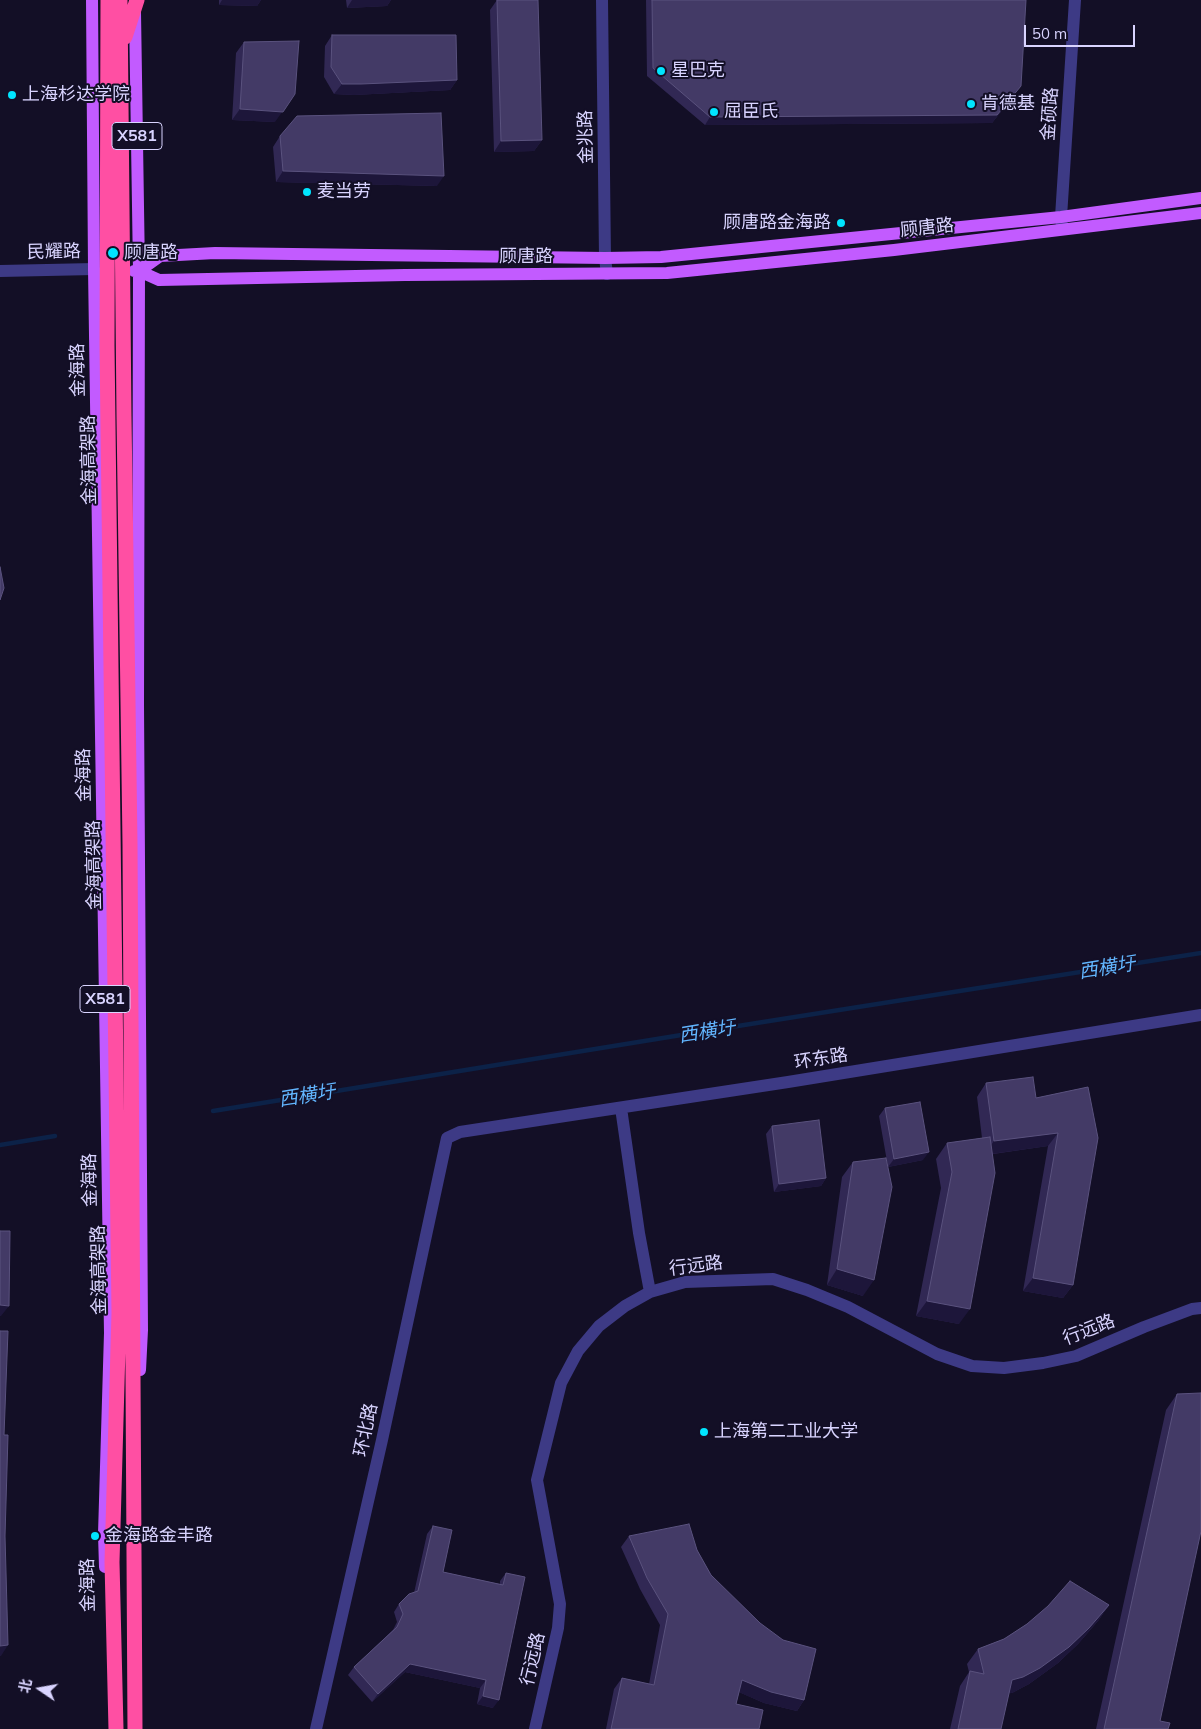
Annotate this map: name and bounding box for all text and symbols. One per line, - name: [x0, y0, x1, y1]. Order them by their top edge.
- scale bar: [1026, 15, 1137, 47]
- text: 50 m: [1032, 24, 1067, 43]
- place label: 星巴克: [671, 60, 725, 82]
- marker: 星巴克: [655, 65, 667, 77]
- place label: 上海杉达学院: [22, 84, 130, 106]
- street label: 金硕路: [1037, 86, 1063, 142]
- marker: 上海杉达学院: [6, 89, 18, 101]
- place label: 肯德基: [981, 93, 1035, 115]
- marker: 肯德基: [965, 98, 977, 110]
- place label: 屈臣氏: [724, 101, 778, 123]
- marker: 屈臣氏: [708, 106, 720, 118]
- street label: 金兆路: [575, 110, 597, 164]
- road number: X581: [112, 122, 162, 150]
- place label: 麦当劳: [317, 181, 371, 203]
- marker: 麦当劳: [301, 186, 313, 198]
- place label: 顾唐路金海路: [723, 212, 831, 234]
- street label: 顾唐路: [899, 214, 955, 242]
- marker: 顾唐路金海路: [835, 217, 847, 229]
- street label: 民耀路: [27, 241, 81, 263]
- place label: 顾唐路: [124, 242, 178, 264]
- marker: 顾唐路: [106, 246, 120, 260]
- street label: 顾唐路: [499, 246, 553, 268]
- street label: 金海路: [67, 343, 89, 397]
- street label: 金海高架路: [77, 415, 101, 505]
- street label: 金海路: [73, 748, 95, 802]
- street label: 金海高架路: [82, 820, 106, 910]
- water label: 西横圩: [1077, 952, 1137, 984]
- road number: X581: [80, 986, 130, 1012]
- water label: 西横圩: [677, 1016, 737, 1048]
- street label: 环东路: [793, 1044, 849, 1074]
- water label: 西横圩: [277, 1080, 337, 1112]
- street label: 金海路: [79, 1153, 101, 1207]
- street label: 金海高架路: [87, 1225, 111, 1315]
- street label: 行远路: [668, 1252, 724, 1280]
- street label: 行远路: [1060, 1310, 1118, 1350]
- street label: 环北路: [350, 1401, 382, 1459]
- place label: 上海第二工业大学: [714, 1421, 858, 1443]
- marker: 上海第二工业大学: [698, 1426, 710, 1438]
- place label: 金海路金丰路: [105, 1525, 213, 1547]
- marker: 金海路金丰路: [89, 1530, 101, 1542]
- street label: 金海路: [77, 1558, 99, 1612]
- street label: 行远路: [516, 1630, 550, 1688]
- north arrow: [15, 1664, 65, 1714]
- text: 北: [15, 1677, 36, 1695]

